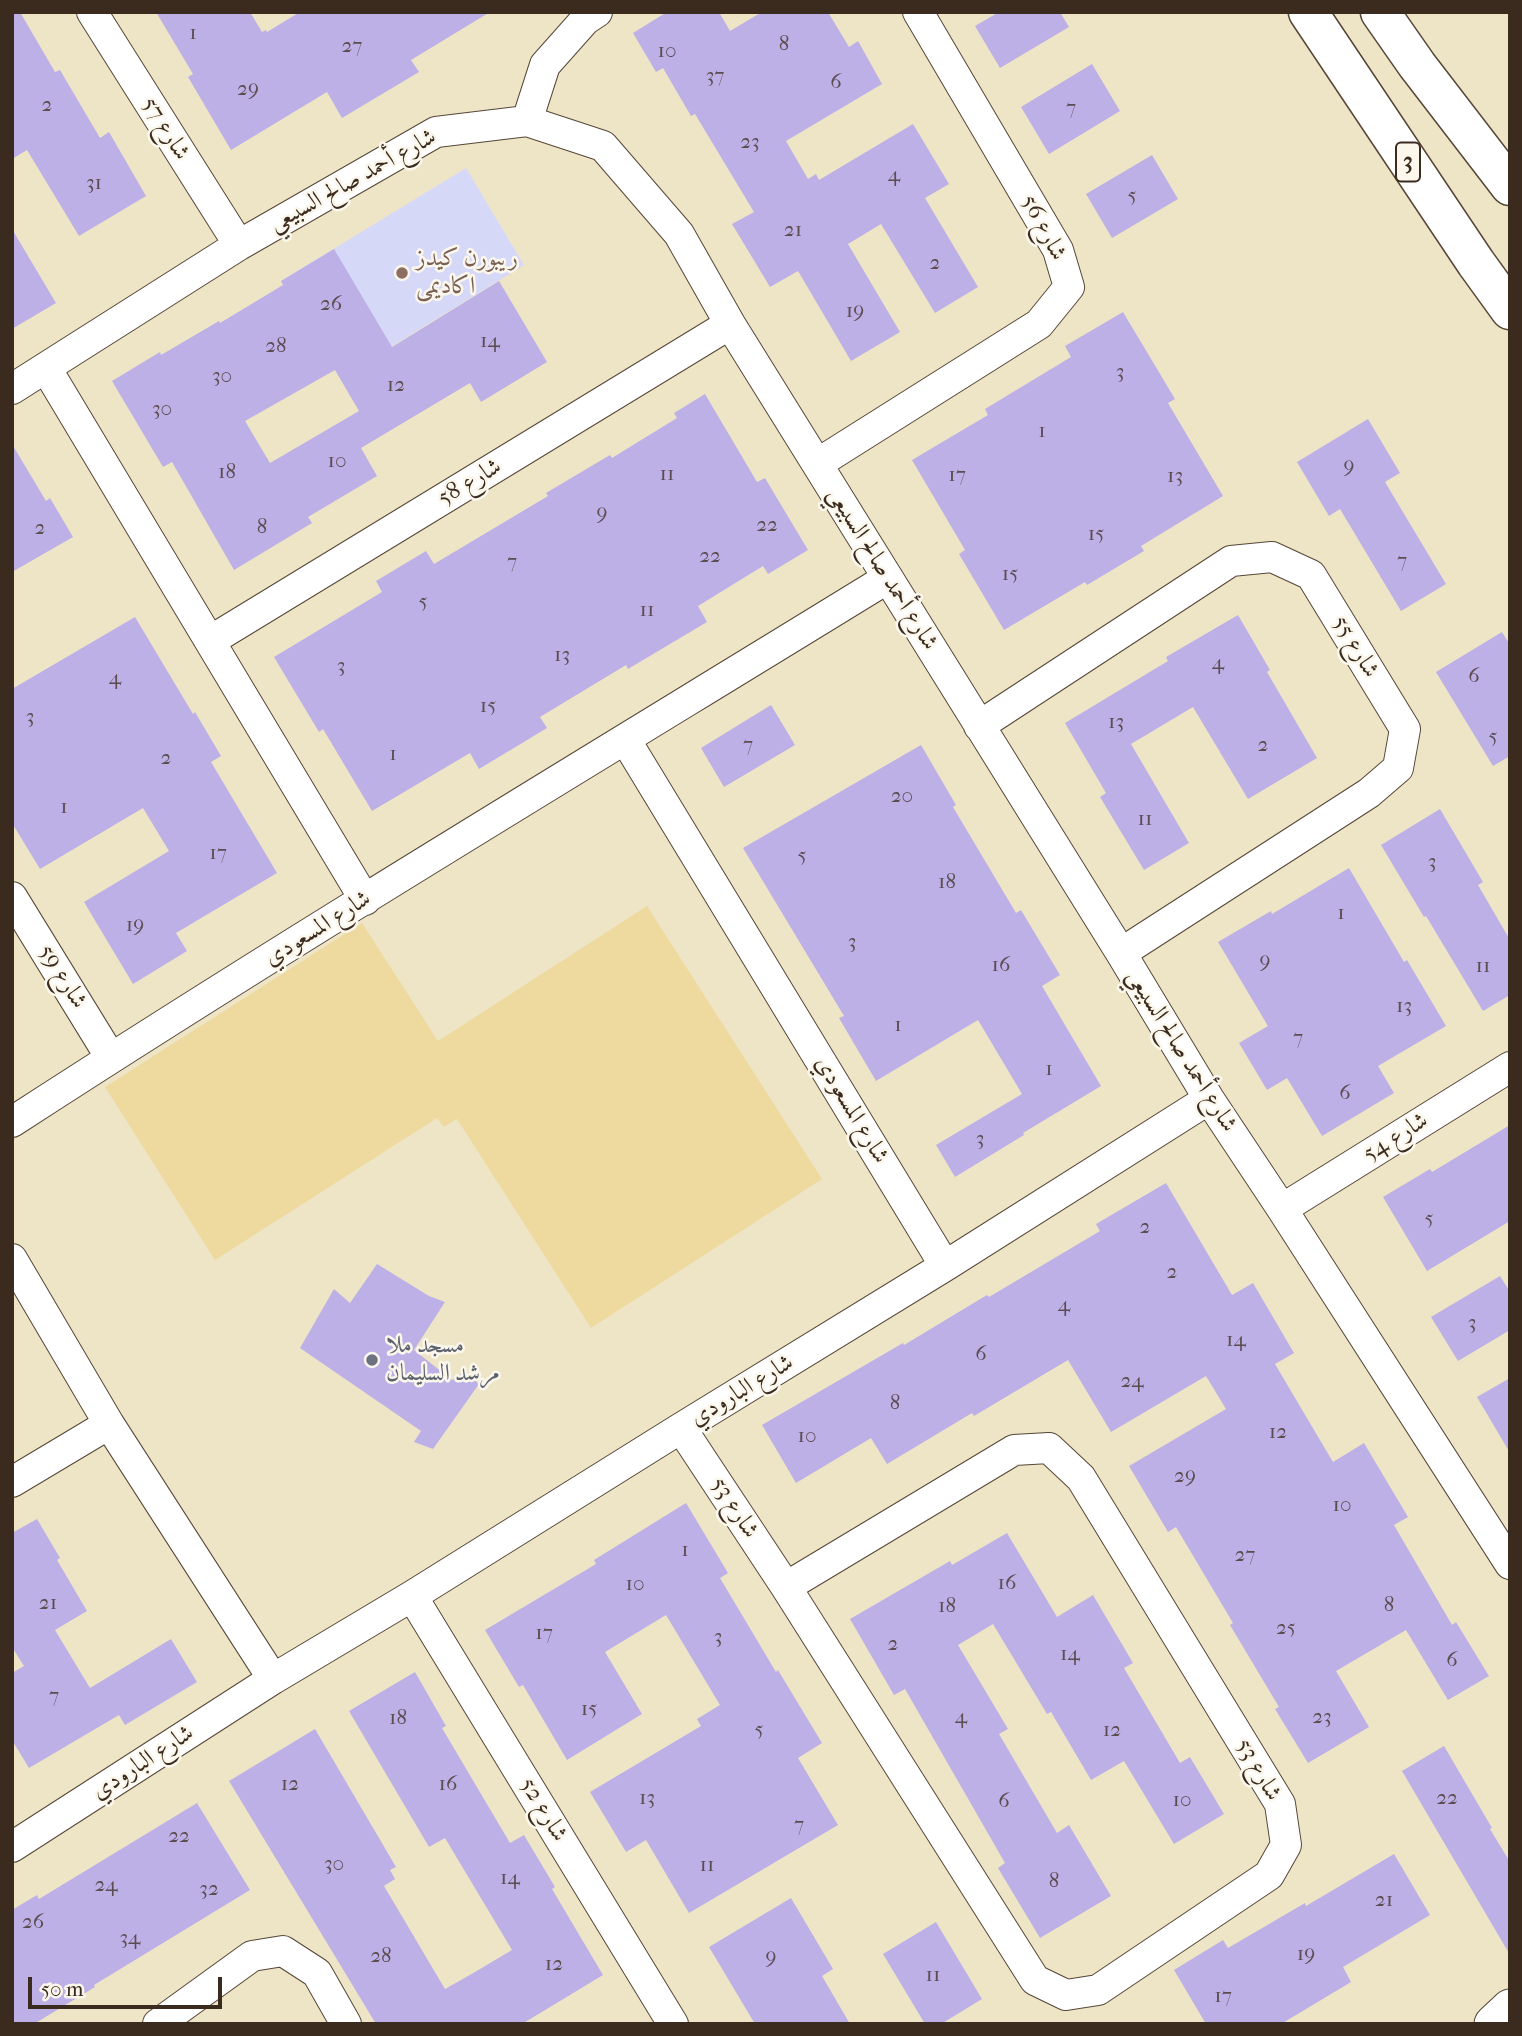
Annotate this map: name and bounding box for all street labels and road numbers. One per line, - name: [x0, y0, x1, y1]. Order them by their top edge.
- street label: شارع 57: [135, 92, 195, 166]
- street label: شارع أحمد صالح السبيعي: [265, 123, 441, 239]
- road number: 3: [1396, 142, 1420, 182]
- street label: شارع 56: [1014, 190, 1072, 266]
- street label: شارع 58: [433, 453, 507, 513]
- street label: شارع أحمد صالح السبيعي: [820, 482, 944, 656]
- street label: شارع 55: [1325, 611, 1385, 683]
- street label: شارع المسعودي: [259, 885, 377, 973]
- street label: شارع 59: [31, 940, 93, 1014]
- street label: شارع أحمد صالح السبيعي: [1119, 964, 1243, 1138]
- street label: شارع المسعودي: [808, 1051, 894, 1169]
- street label: شارع 54: [1358, 1107, 1434, 1169]
- street label: شارع البارودي: [685, 1349, 799, 1433]
- street label: شارع 53: [704, 1472, 764, 1544]
- street label: شارع البارودي: [87, 1719, 199, 1807]
- street label: شارع 53: [1229, 1734, 1287, 1806]
- street label: شارع 52: [513, 1773, 573, 1847]

